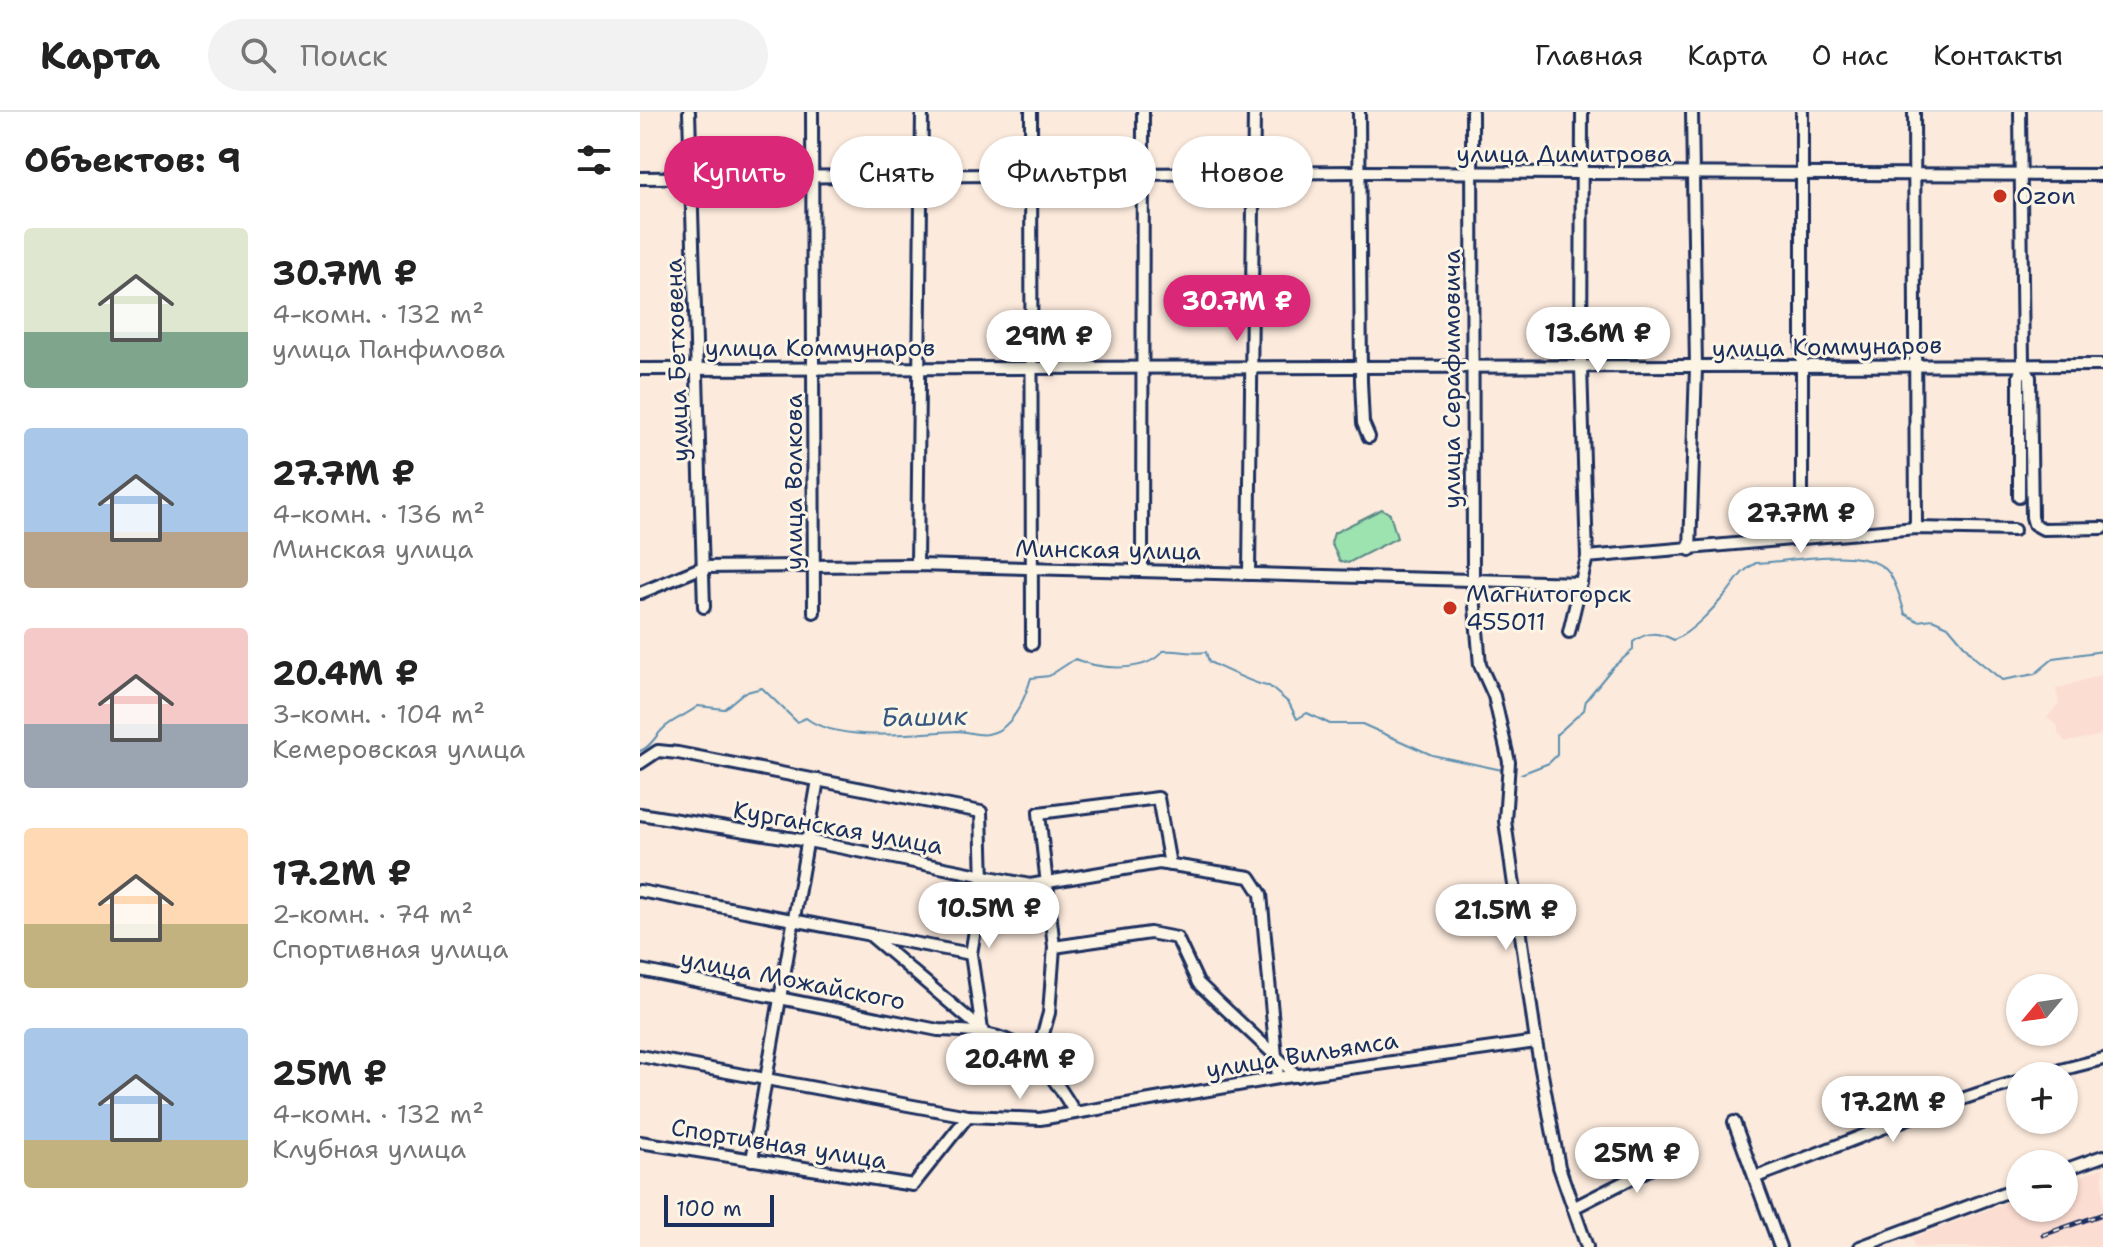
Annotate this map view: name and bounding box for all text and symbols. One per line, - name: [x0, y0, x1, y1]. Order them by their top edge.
- search box: [208, 19, 768, 91]
- text: Карта: [40, 30, 160, 81]
- icon: search: [236, 33, 280, 77]
- text: Поиск: [300, 35, 388, 76]
- text: Главная: [1535, 36, 1643, 74]
- text: Карта: [1687, 36, 1767, 74]
- text: О нас: [1811, 36, 1889, 74]
- text: Контакты: [1933, 36, 2063, 74]
- chip: Купить: [664, 136, 814, 208]
- chip: Снять: [830, 136, 963, 208]
- chip: Фильтры: [979, 136, 1156, 208]
- chip: Новое: [1172, 136, 1313, 208]
- text: Объектов: 9: [24, 137, 241, 183]
- icon: filters: [572, 138, 616, 182]
- street label: улица Димитрова: [1456, 138, 1672, 170]
- place label: Ozon: [2016, 180, 2076, 212]
- marker: Ozon: [1991, 187, 2009, 205]
- street label: улица Серафимовича: [1436, 249, 1468, 509]
- text: 30.7M ₽: [272, 250, 417, 296]
- street label: улица Бетховена: [657, 258, 697, 462]
- icon: home: [88, 260, 184, 356]
- pin: 30.7M ₽: [1163, 275, 1311, 343]
- text: 30.7M ₽: [1181, 283, 1293, 318]
- text: 4-комн. · 132 m²: [272, 296, 484, 331]
- pin: 13.6M ₽: [1524, 307, 1672, 375]
- pin: 29M ₽: [993, 310, 1105, 378]
- text: 13.6M ₽: [1544, 315, 1652, 350]
- text: 29M ₽: [1004, 318, 1094, 353]
- street label: улица Коммунаров: [1712, 329, 1942, 365]
- text: улица Панфилова: [272, 331, 505, 366]
- street label: улица Коммунаров: [705, 332, 935, 364]
- street label: улица Волкова: [778, 394, 810, 570]
- text: 27.7M ₽: [272, 450, 415, 496]
- icon: home: [88, 460, 184, 556]
- pin: 27.7M ₽: [1727, 487, 1875, 555]
- text: 27.7M ₽: [1746, 495, 1856, 530]
- text: 4-комн. · 136 m²: [272, 496, 485, 531]
- text: Минская улица: [272, 531, 473, 566]
- street label: Минская улица: [1015, 532, 1201, 568]
- place label: Магнитогорск 455011: [1466, 578, 1632, 638]
- marker: Магнитогорск 455011: [1441, 599, 1459, 617]
- text: 20.4M ₽: [272, 650, 419, 696]
- icon: home: [88, 660, 184, 756]
- text: 3-комн. · 104 m²: [272, 696, 485, 731]
- water label: Башик: [880, 698, 969, 734]
- text: Кемеровская улица: [272, 731, 525, 766]
- street label: Курганская улица: [731, 794, 946, 862]
- text: 17.2M ₽: [272, 850, 411, 896]
- icon: home: [88, 860, 184, 956]
- pin: 10.5M ₽: [915, 882, 1063, 950]
- pin: 21.5M ₽: [1432, 884, 1580, 952]
- text: 10.5M ₽: [936, 890, 1042, 925]
- text: 21.5M ₽: [1453, 892, 1559, 927]
- text: 2-комн. · 74 m²: [272, 896, 473, 931]
- text: Спортивная улица: [272, 931, 508, 966]
- street label: улица Можайского: [678, 942, 908, 1018]
- north arrow: [2006, 974, 2078, 1046]
- map controls: [2006, 974, 2078, 1222]
- street label: улица Вильямса: [1204, 1024, 1400, 1086]
- pin: 20.4M ₽: [946, 1033, 1094, 1101]
- text: 20.4M ₽: [964, 1041, 1076, 1076]
- text: 25M ₽: [272, 1050, 387, 1096]
- icon: home: [88, 1060, 184, 1156]
- button: +: [2006, 1062, 2078, 1134]
- pin: 17.2M ₽: [1819, 1076, 1967, 1144]
- text: 17.2M ₽: [1840, 1084, 1946, 1119]
- text: 4-комн. · 132 m²: [272, 1096, 484, 1131]
- street label: Спортивная улица: [669, 1111, 889, 1177]
- pin: 25M ₽: [1581, 1127, 1693, 1195]
- text: Клубная улица: [272, 1131, 466, 1166]
- text: 25M ₽: [1593, 1135, 1681, 1170]
- button: −: [2006, 1150, 2078, 1222]
- scale bar: [664, 1191, 774, 1227]
- text: 100 m: [676, 1194, 742, 1223]

